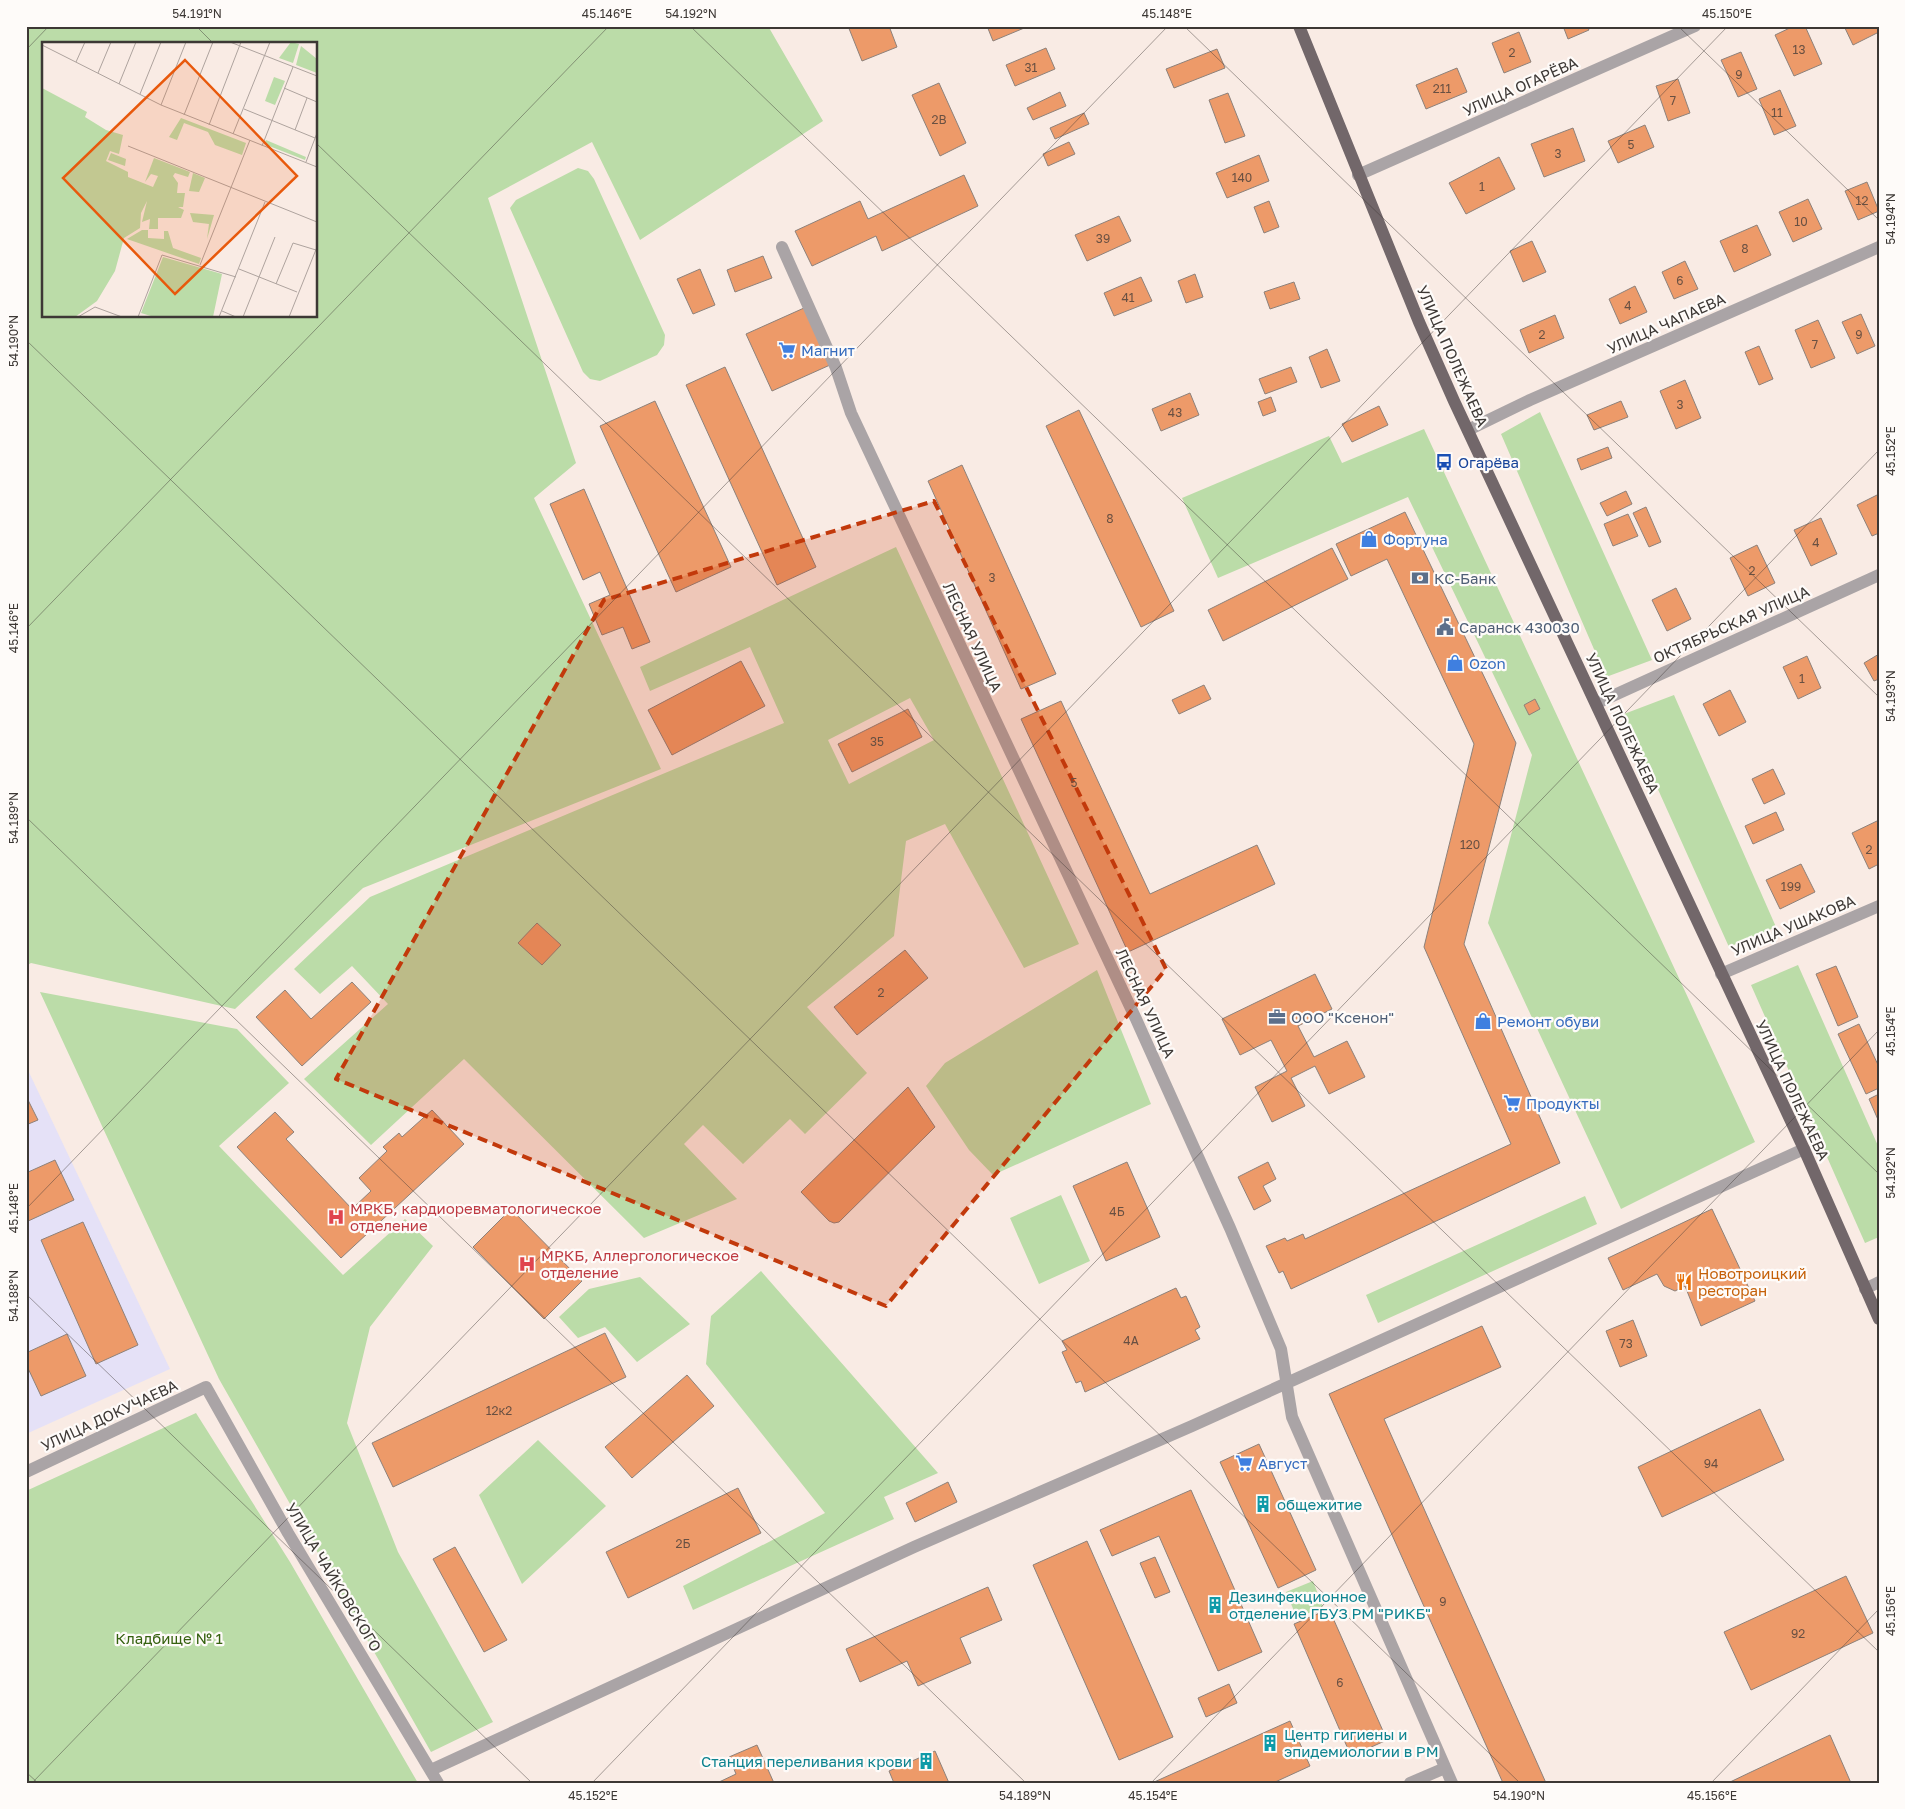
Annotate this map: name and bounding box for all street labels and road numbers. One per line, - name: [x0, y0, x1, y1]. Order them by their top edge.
- street label: УЛИЦА ОГАРЁВА: [1460, 53, 1580, 119]
- street label: УЛИЦА ПОЛЕЖАЕВА: [1414, 282, 1492, 430]
- street label: УЛИЦА ЧАПАЕВА: [1604, 289, 1728, 357]
- street label: ЛЕСНАЯ УЛИЦА: [940, 579, 1006, 695]
- street label: ОКТЯБРЬСКАЯ УЛИЦА: [1650, 581, 1812, 667]
- street label: УЛИЦА ПОЛЕЖАЕВА: [1583, 650, 1663, 796]
- street label: УЛИЦА УШАКОВА: [1728, 891, 1858, 959]
- street label: ЛЕСНАЯ УЛИЦА: [1113, 945, 1179, 1061]
- street label: УЛИЦА ПОЛЕЖАЕВА: [1753, 1017, 1833, 1163]
- street label: УЛИЦА ДОКУЧАЕВА: [38, 1375, 180, 1455]
- street label: УЛИЦА ЧАЙКОВСКОГО: [282, 1499, 386, 1655]

